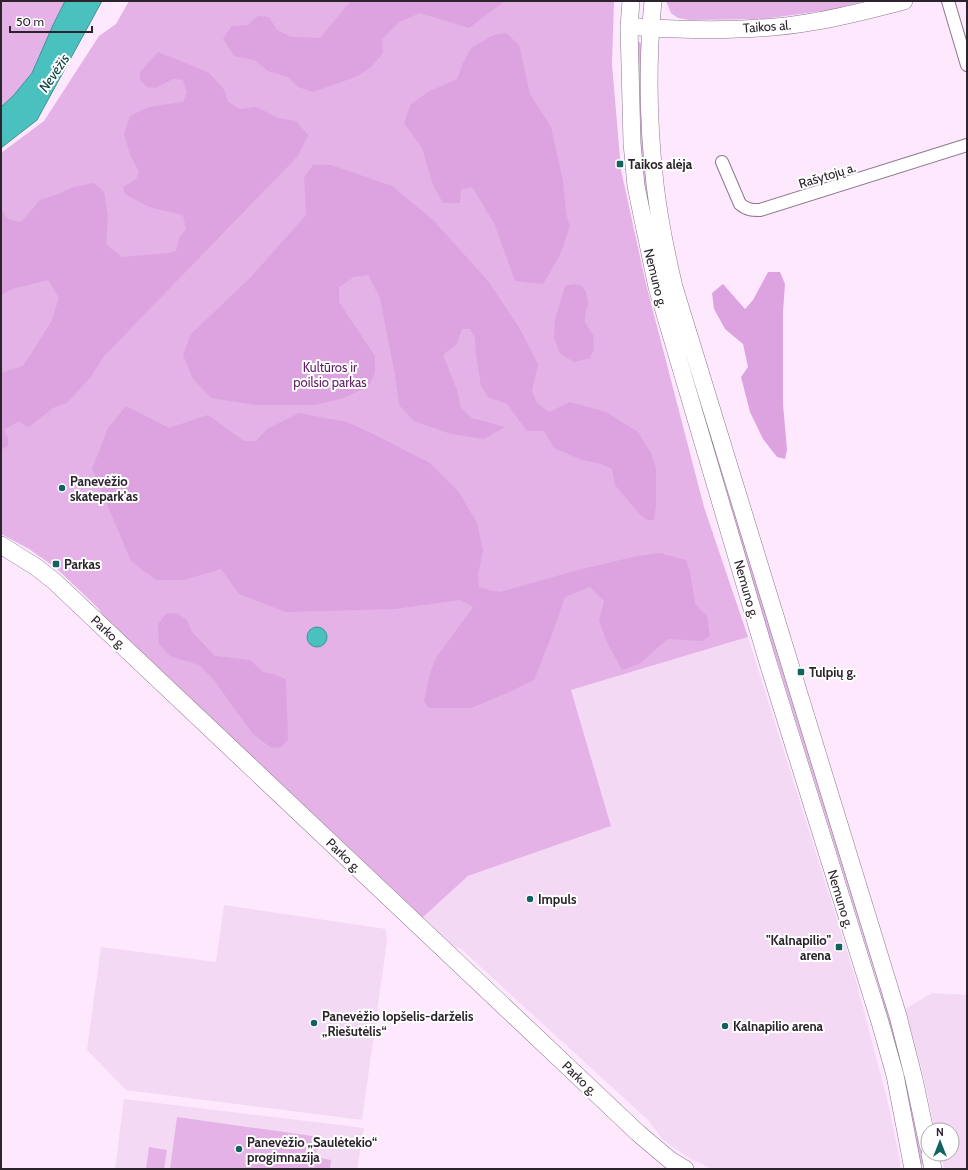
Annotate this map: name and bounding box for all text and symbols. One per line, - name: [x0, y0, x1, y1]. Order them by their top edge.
- scale bar: [10, 8, 92, 34]
- text: 50 m: [16, 14, 44, 29]
- street label: Taikos al.: [742, 16, 792, 36]
- water label: Nevėžis: [35, 50, 74, 96]
- place label: Taikos alėja: [628, 156, 693, 172]
- marker: Taikos alėja: [615, 159, 625, 169]
- street label: Rašytojų a.: [797, 159, 858, 192]
- street label: Nemuno g.: [641, 247, 671, 310]
- park label: Kultūros ir poilsio parkas: [293, 359, 367, 390]
- place label: Panevėžio skatepark'as: [70, 473, 139, 504]
- marker: Panevėžio skatepark'as: [57, 483, 67, 493]
- place label: Parkas: [64, 556, 101, 572]
- street label: Nemuno g.: [731, 558, 763, 620]
- marker: Parkas: [51, 559, 61, 569]
- street label: Parko g.: [88, 612, 130, 653]
- place label: Tulpių g.: [809, 664, 856, 680]
- marker: Tulpių g.: [796, 667, 806, 677]
- street label: Parko g.: [323, 835, 365, 876]
- street label: Nemuno g.: [825, 868, 858, 930]
- place label: Impuls: [538, 891, 577, 907]
- marker: Impuls: [525, 894, 535, 904]
- place label: "Kalnapilio" arena: [766, 932, 832, 963]
- marker: "Kalnapilio" arena: [834, 942, 844, 952]
- place label: Panevėžio lopšelis-darželis „Riešutėlis“: [322, 1008, 474, 1039]
- marker: Panevėžio lopšelis-darželis „Riešutėlis“: [309, 1018, 319, 1028]
- place label: Kalnapilio arena: [733, 1018, 824, 1034]
- marker: Kalnapilio arena: [720, 1021, 730, 1031]
- street label: Parko g.: [559, 1058, 601, 1099]
- north arrow: [920, 1122, 960, 1162]
- text: N: [936, 1125, 944, 1139]
- place label: Panevėžio „Saulėtekio“ progimnazija: [247, 1134, 377, 1165]
- marker: Panevėžio „Saulėtekio“ progimnazija: [234, 1144, 244, 1154]

